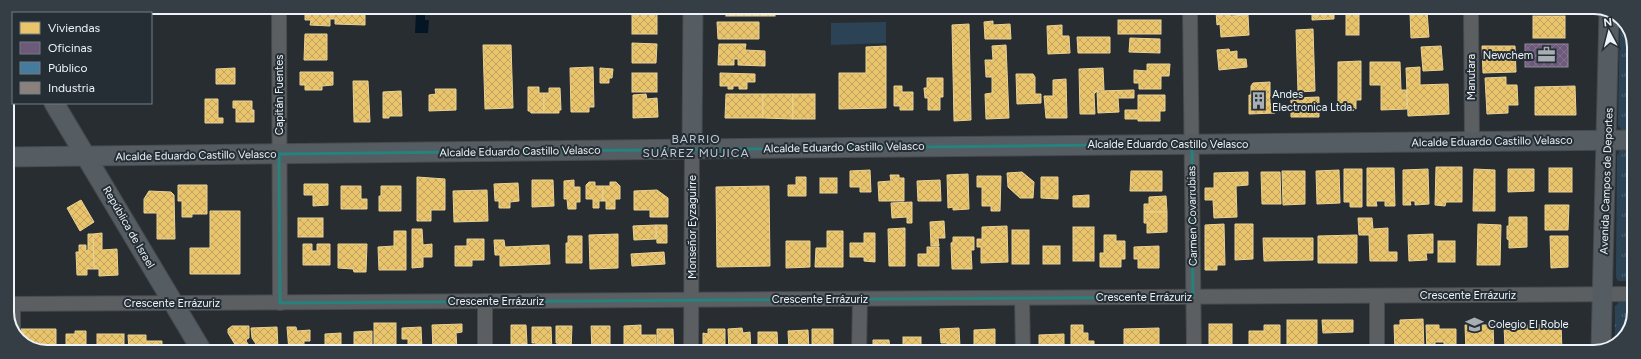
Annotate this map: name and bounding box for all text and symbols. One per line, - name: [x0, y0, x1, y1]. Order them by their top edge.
- legend: [12, 12, 152, 104]
- north arrow: [1589, 12, 1629, 52]
- text: N: [1603, 16, 1613, 30]
- text: Viviendas: [48, 21, 101, 35]
- text: Oficinas: [48, 41, 93, 55]
- office icon: Newchem: [1536, 45, 1556, 65]
- place label: Newchem: [1483, 49, 1533, 62]
- street label: Manutara: [1465, 54, 1478, 100]
- street label: Capitán Fuentes: [273, 55, 286, 135]
- text: Público: [48, 61, 88, 75]
- text: Industria: [48, 81, 95, 95]
- place label: Andes Electronica Ltda.: [1272, 88, 1354, 114]
- building icon: Andes Electronica Ltda.: [1249, 90, 1269, 110]
- street label: Avenida Campos de Deportes: [1597, 108, 1616, 255]
- district label: BARRIO SUÁREZ MUJICA: [642, 132, 750, 160]
- street label: Alcalde Eduardo Castillo Velasco: [1411, 134, 1573, 149]
- street label: Alcalde Eduardo Castillo Velasco: [1088, 138, 1248, 151]
- street label: Alcalde Eduardo Castillo Velasco: [763, 140, 925, 155]
- street label: Alcalde Eduardo Castillo Velasco: [439, 144, 601, 159]
- street label: Alcalde Eduardo Castillo Velasco: [115, 148, 277, 163]
- street label: Carmen Covarrubias: [1185, 166, 1200, 266]
- street label: Monseñor Eyzaguirre: [686, 175, 699, 279]
- street label: República de Israel: [100, 184, 157, 270]
- street label: Crescente Errázuriz: [1420, 289, 1516, 302]
- street label: Crescente Errázuriz: [1096, 291, 1192, 304]
- street label: Crescente Errázuriz: [772, 293, 868, 306]
- street label: Crescente Errázuriz: [448, 295, 544, 308]
- street label: Crescente Errázuriz: [124, 297, 220, 310]
- school or university icon: Colegio El Roble: [1465, 314, 1485, 334]
- place label: Colegio El Roble: [1488, 318, 1569, 331]

